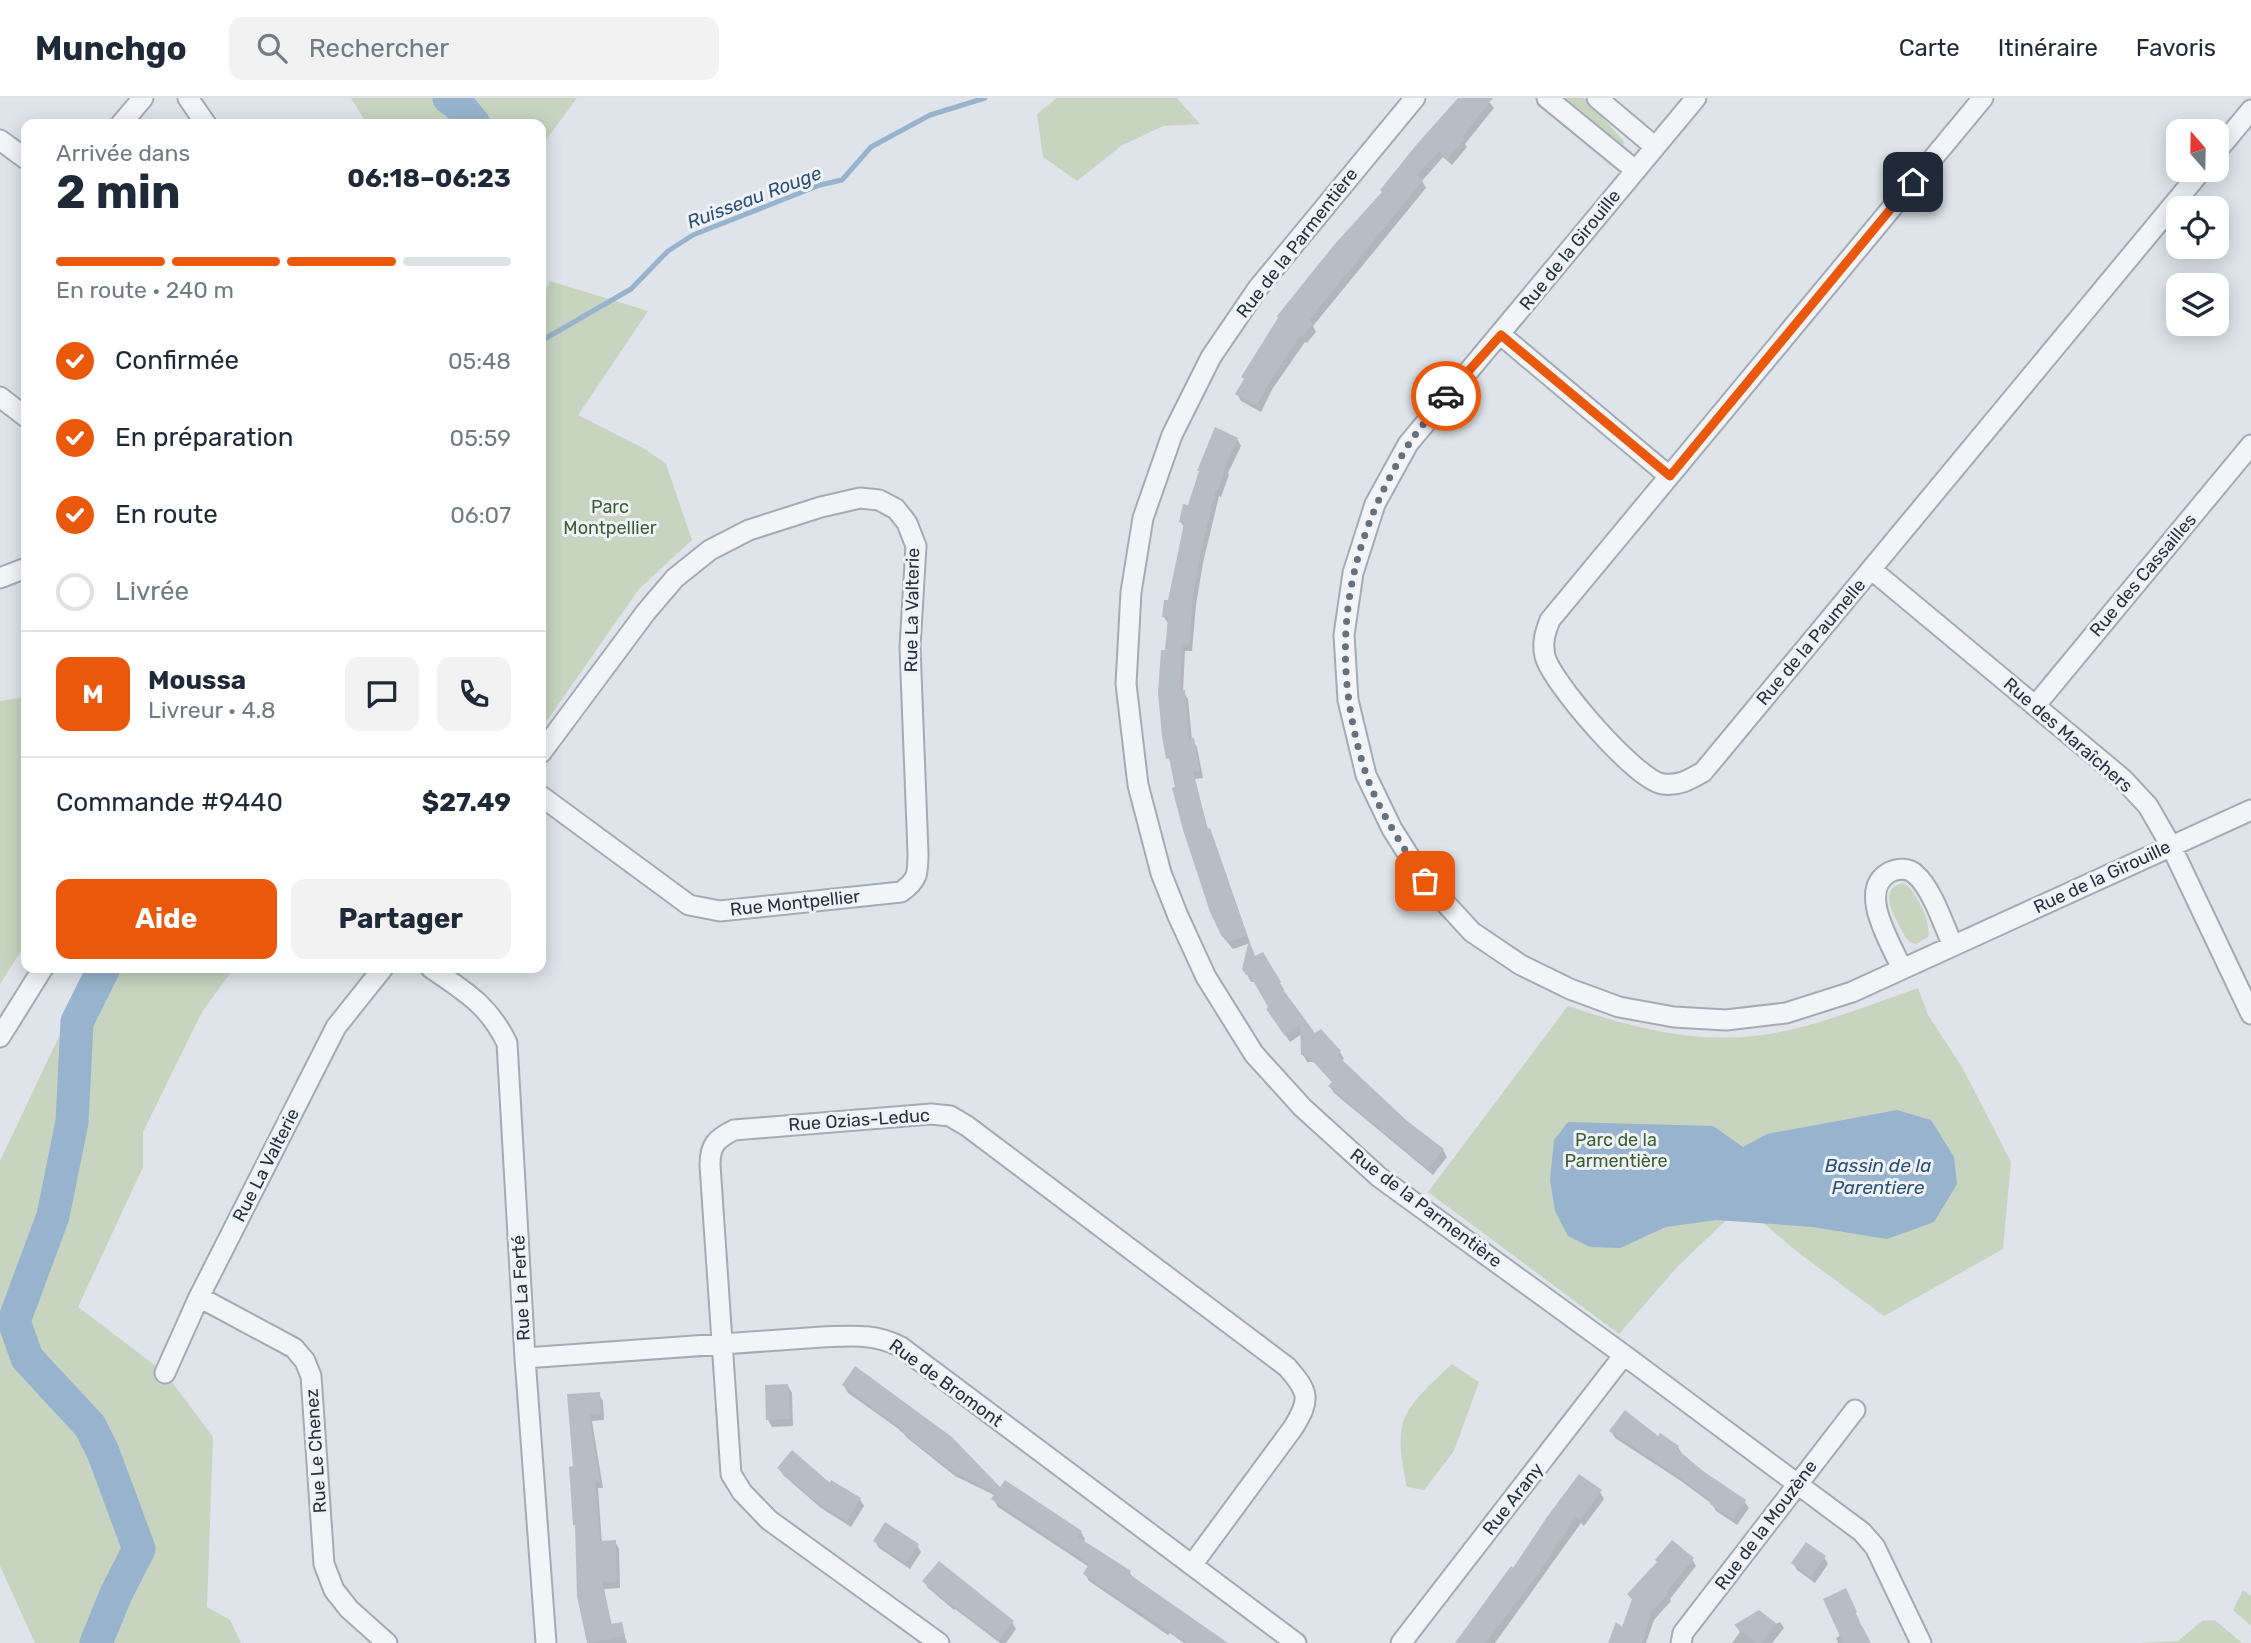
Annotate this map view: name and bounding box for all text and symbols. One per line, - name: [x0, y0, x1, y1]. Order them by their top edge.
- search box: [229, 17, 719, 80]
- text: Munchgo: [35, 29, 187, 68]
- icon: search: [253, 29, 291, 67]
- text: Rechercher: [309, 33, 449, 64]
- text: Carte: [1899, 34, 1960, 62]
- text: Itinéraire: [1998, 34, 2098, 62]
- text: Favoris: [2136, 34, 2216, 62]
- north arrow: [2166, 119, 2230, 182]
- map controls: [2166, 119, 2229, 336]
- text: Arrivée dans: [56, 139, 190, 167]
- pin: [1883, 152, 1943, 212]
- water label: Ruisseau Rouge: [684, 161, 825, 234]
- text: 06:18–06:23: [347, 163, 511, 194]
- icon: home: [1894, 163, 1932, 201]
- street label: Rue de la Parmentière: [1232, 164, 1362, 322]
- text: 2 min: [56, 165, 181, 220]
- street label: Rue de la Girouille: [1515, 185, 1625, 315]
- button: locate: [2166, 196, 2229, 259]
- button: layers: [2166, 273, 2229, 336]
- text: En route · 240 m: [56, 276, 234, 304]
- icon: check: [56, 342, 94, 380]
- text: Confirmée: [115, 345, 239, 376]
- text: 05:48: [448, 347, 511, 375]
- courier: [1411, 361, 1481, 431]
- icon: car: [1427, 377, 1465, 415]
- icon: check: [56, 419, 94, 457]
- text: En préparation: [115, 422, 293, 453]
- text: 05:59: [450, 424, 511, 452]
- icon: check: [56, 496, 94, 534]
- park label: Parc Montpellier: [563, 496, 657, 539]
- text: En route: [115, 499, 218, 530]
- text: 06:07: [450, 501, 511, 529]
- street label: Rue des Cassailles: [2085, 509, 2201, 641]
- street label: Rue La Valterie: [900, 548, 924, 672]
- street label: Rue de la Paumelle: [1752, 574, 1870, 710]
- text: Livrée: [115, 576, 189, 607]
- button: chat: [345, 657, 419, 731]
- button: phone: [437, 657, 511, 731]
- text: Moussa: [148, 665, 246, 696]
- street label: Rue des Maraîchers: [1999, 673, 2137, 797]
- text: M: [82, 679, 104, 710]
- text: Livreur · 4.8: [148, 696, 276, 724]
- text: Commande #9440: [56, 787, 283, 818]
- text: $27.49: [422, 787, 511, 818]
- street label: Rue de la Girouille: [2030, 836, 2174, 918]
- pin: [1395, 851, 1455, 911]
- icon: bag: [1406, 862, 1444, 900]
- button: Aide: [56, 879, 277, 959]
- button: Partager: [291, 879, 511, 959]
- street label: Rue Montpellier: [729, 885, 861, 921]
- street label: Rue La Valterie: [228, 1104, 304, 1226]
- street label: Rue Ozias-Leduc: [787, 1104, 931, 1136]
- park label: Parc de la Parmentière: [1564, 1129, 1668, 1172]
- street label: Rue de la Parmentière: [1346, 1144, 1506, 1272]
- water label: Bassin de la Parentiere: [1825, 1154, 1931, 1199]
- street label: Rue La Ferté: [507, 1235, 535, 1341]
- street label: Rue de Bromont: [885, 1334, 1007, 1432]
- street label: Rue Le Chenez: [301, 1388, 331, 1514]
- street label: Rue de la Mouzène: [1710, 1456, 1822, 1594]
- street label: Rue Arany: [1478, 1458, 1548, 1540]

